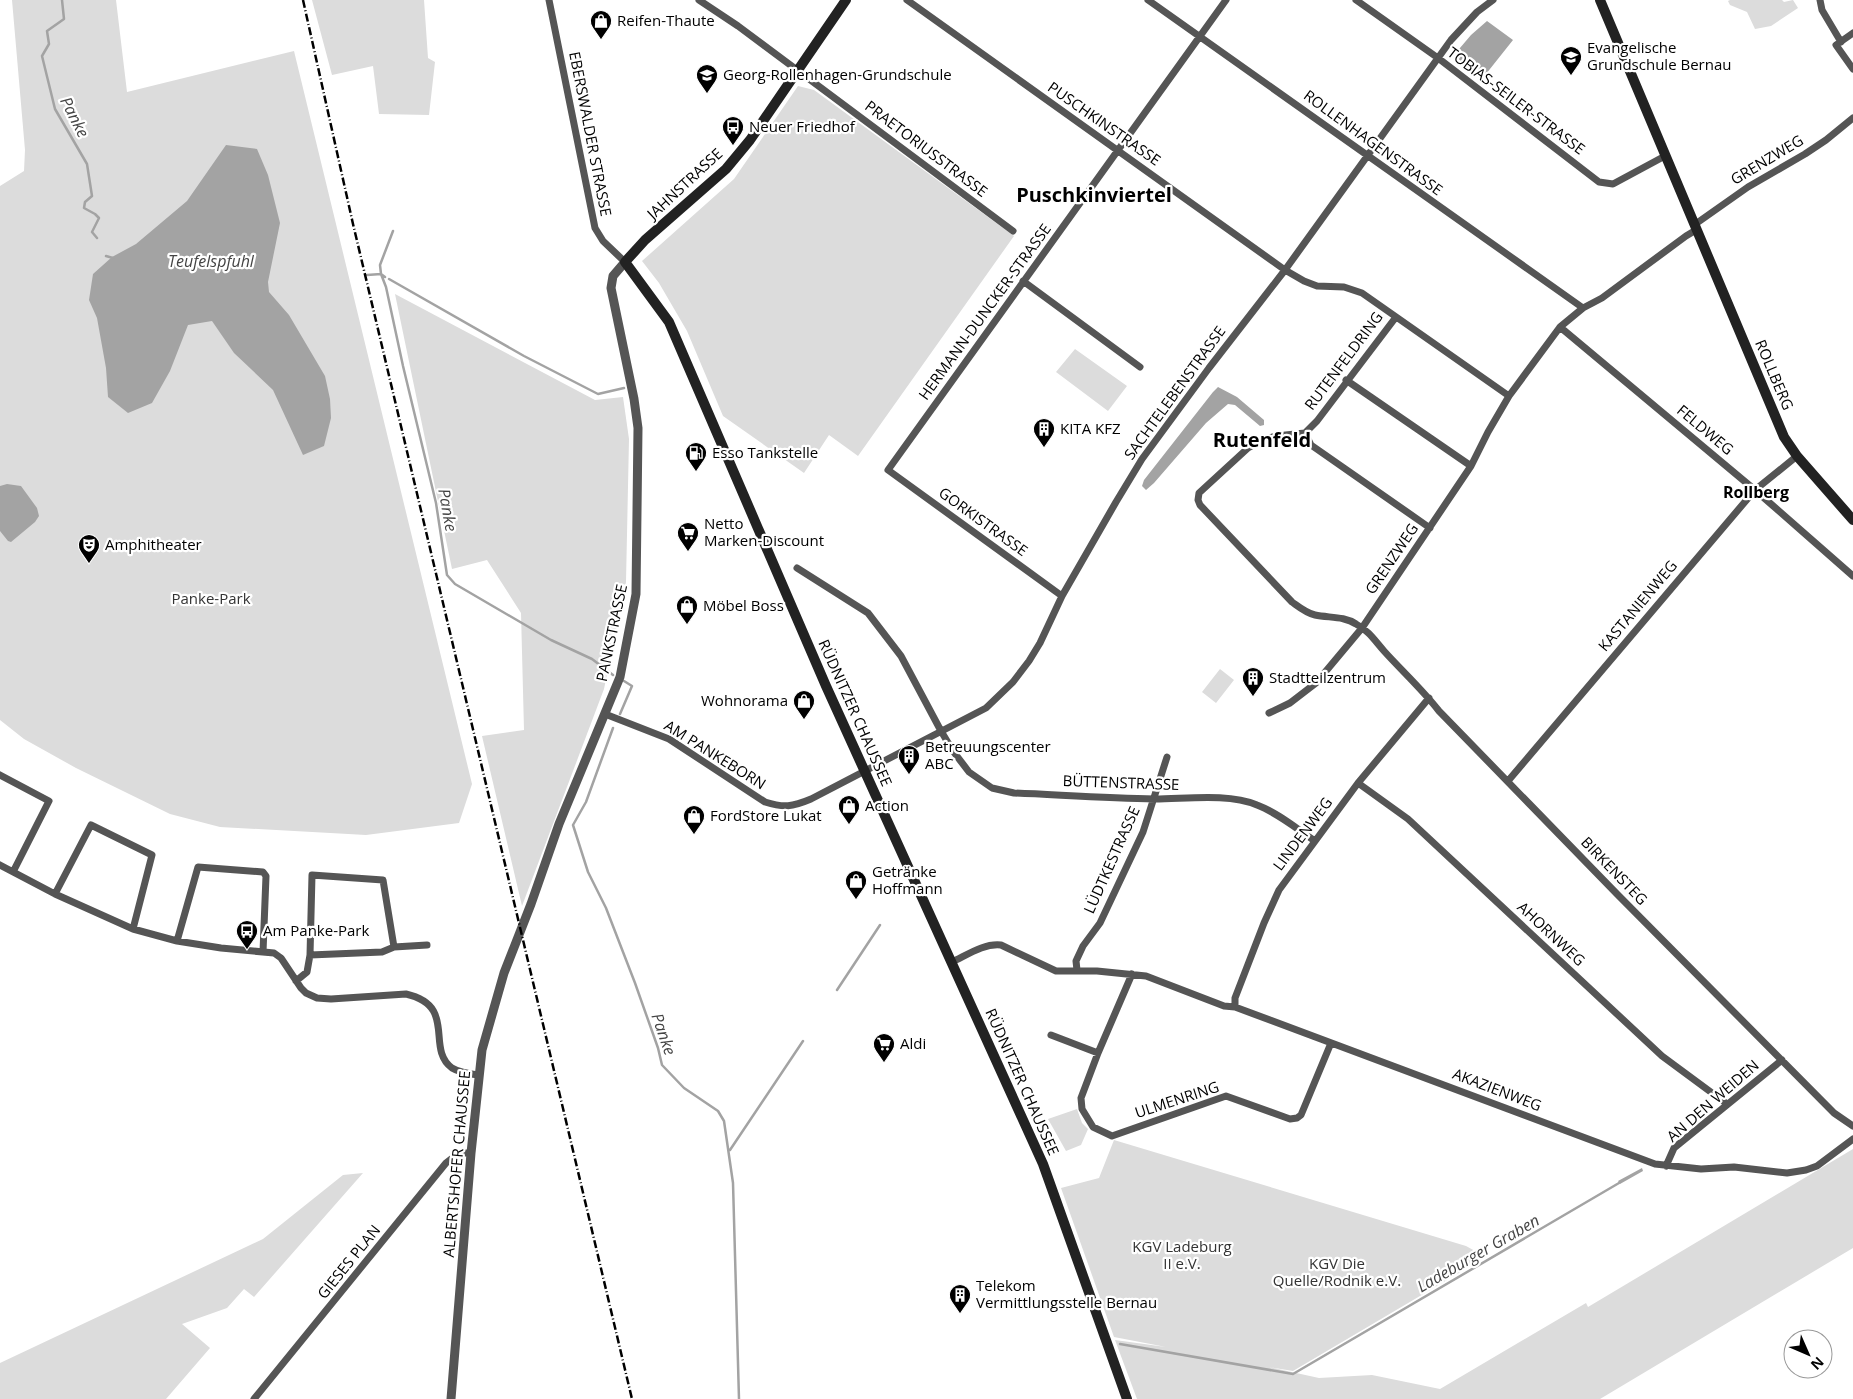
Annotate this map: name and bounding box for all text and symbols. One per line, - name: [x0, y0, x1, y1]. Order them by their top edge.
- shop icon: Reifen-Thaute: [589, 9, 613, 40]
- place label: Reifen-Thaute: [617, 10, 715, 30]
- place label: Evangelische Grundschule Bernau: [1587, 37, 1731, 74]
- street label: TOBIAS-SEILER-STRASSE: [1444, 42, 1589, 159]
- school or university icon: Evangelische Grundschule Bernau: [1559, 45, 1583, 76]
- street label: EBERSWALDER STRASSE: [565, 50, 617, 218]
- school or university icon: Georg-Rollenhagen-Grundschule: [695, 63, 719, 94]
- place label: Georg-Rollenhagen-Grundschule: [723, 64, 952, 84]
- street label: PUSCHKINSTRASSE: [1044, 77, 1165, 170]
- street label: ROLLENHAGENSTRASSE: [1300, 85, 1447, 199]
- water label: Panke: [55, 93, 95, 141]
- street label: PRAETORIUSSTRASSE: [861, 95, 992, 201]
- bus stop icon: Neuer Friedhof: [721, 115, 745, 146]
- place label: Neuer Friedhof: [749, 116, 856, 136]
- street label: GRENZWEG: [1726, 130, 1807, 189]
- street label: JAHNSTRASSE: [641, 143, 726, 225]
- district label: Puschkinviertel: [1016, 181, 1172, 208]
- street label: HERMANN-DUNCKER-STRASSE: [913, 219, 1055, 404]
- water label: Teufelspfuhl: [168, 250, 255, 272]
- street label: RUTENFELDRING: [1300, 307, 1387, 414]
- street label: SACHTELEBENSTRASSE: [1119, 322, 1229, 463]
- street label: ROLLBERG: [1751, 336, 1799, 413]
- street label: FELDWEG: [1673, 400, 1738, 459]
- building icon: KITA KFZ: [1032, 417, 1056, 448]
- place label: KITA KFZ: [1060, 418, 1121, 438]
- district label: Rutenfeld: [1213, 426, 1311, 453]
- fuel station icon: Esso Tankstelle: [684, 441, 708, 472]
- place label: Esso Tankstelle: [712, 442, 818, 462]
- district label: Rollberg: [1723, 481, 1789, 503]
- street label: GORKISTRASSE: [935, 482, 1032, 560]
- water label: Panke: [433, 487, 463, 533]
- place label: Netto Marken-Discount: [704, 513, 824, 550]
- street label: GRENZWEG: [1360, 519, 1422, 598]
- supermarket icon: Netto Marken-Discount: [676, 521, 700, 552]
- theatre icon: Amphitheater: [77, 533, 101, 564]
- place label: Amphitheater: [105, 534, 202, 554]
- street label: KASTANIENWEG: [1593, 556, 1681, 655]
- street label: PANKSTRASSE: [591, 582, 631, 683]
- park label: Panke-Park: [171, 588, 251, 608]
- shop icon: Möbel Boss: [675, 594, 699, 625]
- place label: Möbel Boss: [703, 595, 784, 615]
- street label: RÜDNITZER CHAUSSEE: [814, 636, 897, 789]
- building icon: Stadtteilzentrum: [1241, 666, 1265, 697]
- place label: Stadtteilzentrum: [1269, 667, 1386, 687]
- shop icon: Wohnorama: [792, 689, 816, 720]
- place label: Wohnorama: [701, 690, 788, 710]
- street label: AM PANKEBORN: [661, 715, 770, 793]
- place label: Betreuungscenter ABC: [925, 736, 1051, 773]
- building icon: Betreuungscenter ABC: [897, 744, 921, 775]
- street label: BÜTTENSTRASSE: [1062, 770, 1180, 794]
- street label: LINDENWEG: [1268, 793, 1336, 874]
- shop icon: Action: [837, 794, 861, 825]
- place label: Action: [865, 795, 909, 815]
- street label: LÜDTKESTRASSE: [1078, 803, 1144, 916]
- shop icon: FordStore Lukat: [682, 804, 706, 835]
- place label: FordStore Lukat: [710, 805, 822, 825]
- street label: BIRKENSTEG: [1577, 832, 1652, 909]
- place label: Getränke Hoffmann: [872, 861, 943, 898]
- shop icon: Getränke Hoffmann: [844, 869, 868, 900]
- street label: AHORNWEG: [1513, 897, 1590, 970]
- bus stop icon: Am Panke-Park: [235, 919, 259, 950]
- place label: Am Panke-Park: [263, 920, 369, 940]
- street label: RÜDNITZER CHAUSSEE: [981, 1005, 1064, 1158]
- water label: Panke: [647, 1010, 681, 1058]
- supermarket icon: Aldi: [872, 1032, 896, 1063]
- place label: Aldi: [900, 1033, 926, 1053]
- street label: AN DEN WEIDEN: [1662, 1055, 1763, 1146]
- street label: AKAZIENWEG: [1450, 1063, 1545, 1115]
- street label: ALBERTSHOFER CHAUSSEE: [438, 1070, 474, 1258]
- street label: ULMENRING: [1132, 1076, 1221, 1122]
- water label: Ladeburger Graben: [1413, 1209, 1543, 1297]
- street label: GIESES PLAN: [312, 1220, 384, 1303]
- park label: KGV Ladeburg II e.V.: [1132, 1236, 1232, 1273]
- park label: KGV Die Quelle/Rodnik e.V.: [1273, 1253, 1401, 1290]
- place label: Telekom Vermittlungsstelle Bernau: [976, 1275, 1157, 1312]
- building icon: Telekom Vermittlungsstelle Bernau: [948, 1283, 972, 1314]
- north arrow: [1783, 1329, 1833, 1379]
- text: N: [1807, 1353, 1828, 1374]

